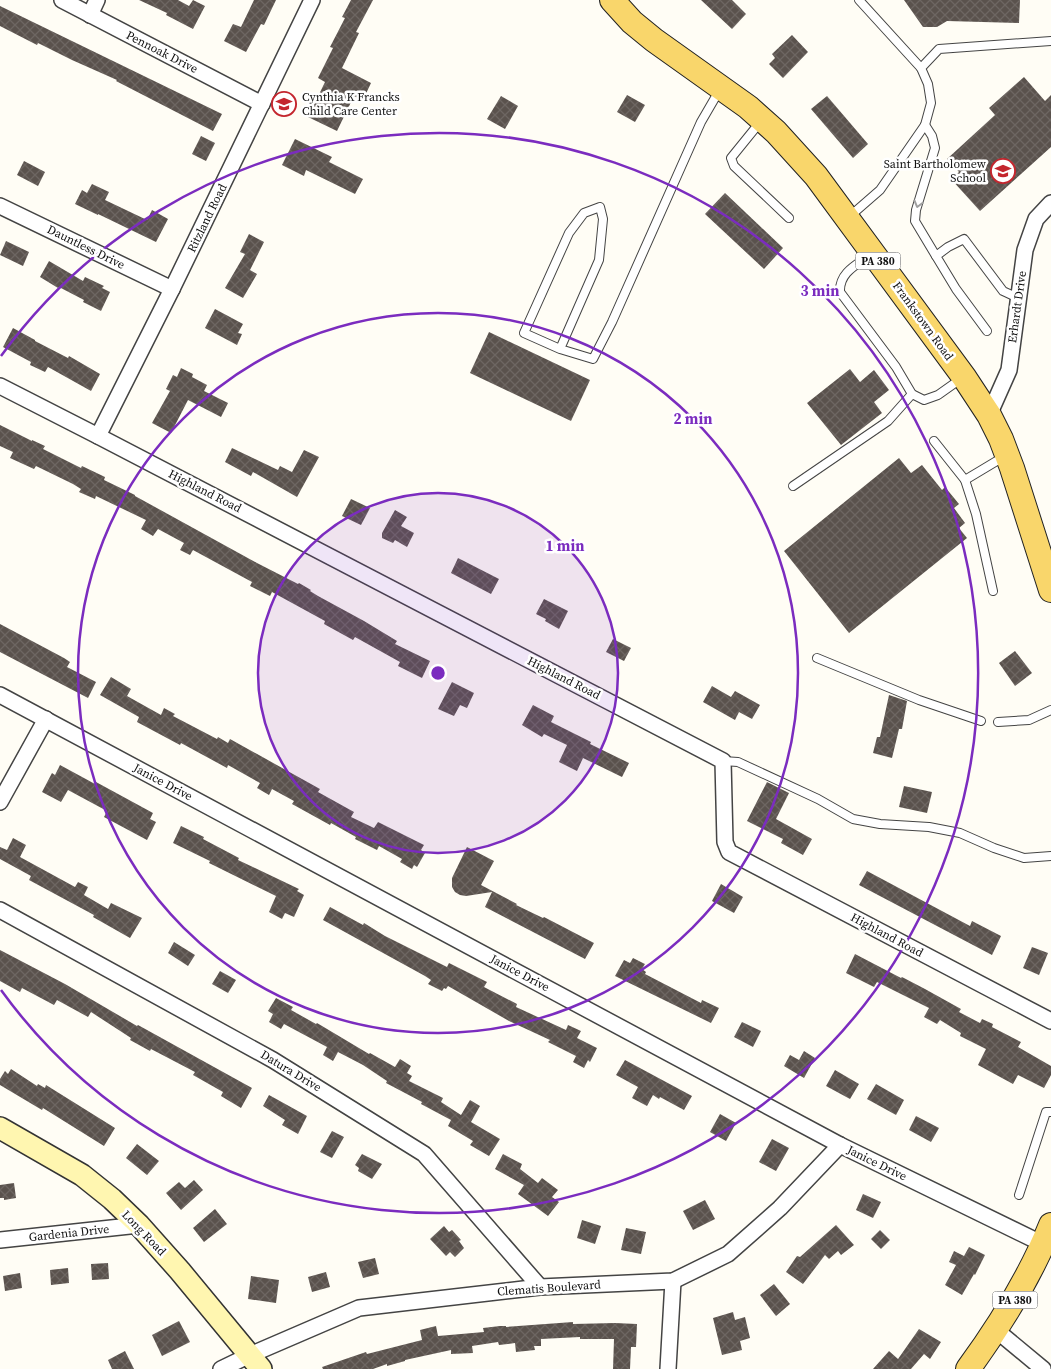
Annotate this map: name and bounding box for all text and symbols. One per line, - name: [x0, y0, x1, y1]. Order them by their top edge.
- street label: Pennoak Drive: [123, 27, 201, 77]
- place label: Cynthia K Francks Child Care Center: [302, 89, 400, 119]
- school or university icon: Cynthia K Francks Child Care Center: [271, 91, 297, 117]
- place label: Saint Bartholomew School: [884, 156, 987, 186]
- school or university icon: Saint Bartholomew School: [990, 158, 1016, 184]
- street label: Ritzland Road: [184, 181, 231, 255]
- one-way arrow: [913, 200, 924, 208]
- street label: Dauntless Drive: [44, 221, 128, 273]
- road number: PA 380: [856, 252, 900, 270]
- street label: Erhardt Drive: [1004, 270, 1030, 344]
- street label: Frankstown Road: [889, 278, 957, 364]
- text: 3 min: [801, 280, 839, 301]
- text: 2 min: [674, 408, 712, 429]
- street label: Highland Road: [166, 466, 244, 516]
- text: 1 min: [546, 535, 584, 556]
- street label: Highland Road: [525, 653, 603, 703]
- centre of rings: [429, 664, 447, 682]
- street label: Janice Drive: [130, 759, 195, 804]
- street label: Highland Road: [848, 909, 926, 961]
- street label: Janice Drive: [487, 950, 552, 995]
- street label: Datura Drive: [258, 1047, 324, 1095]
- street label: Janice Drive: [843, 1141, 910, 1184]
- street label: Long Road: [118, 1207, 170, 1259]
- street label: Gardenia Drive: [28, 1221, 110, 1245]
- street label: Clematis Boulevard: [497, 1276, 602, 1300]
- road number: PA 380: [992, 1292, 1038, 1308]

